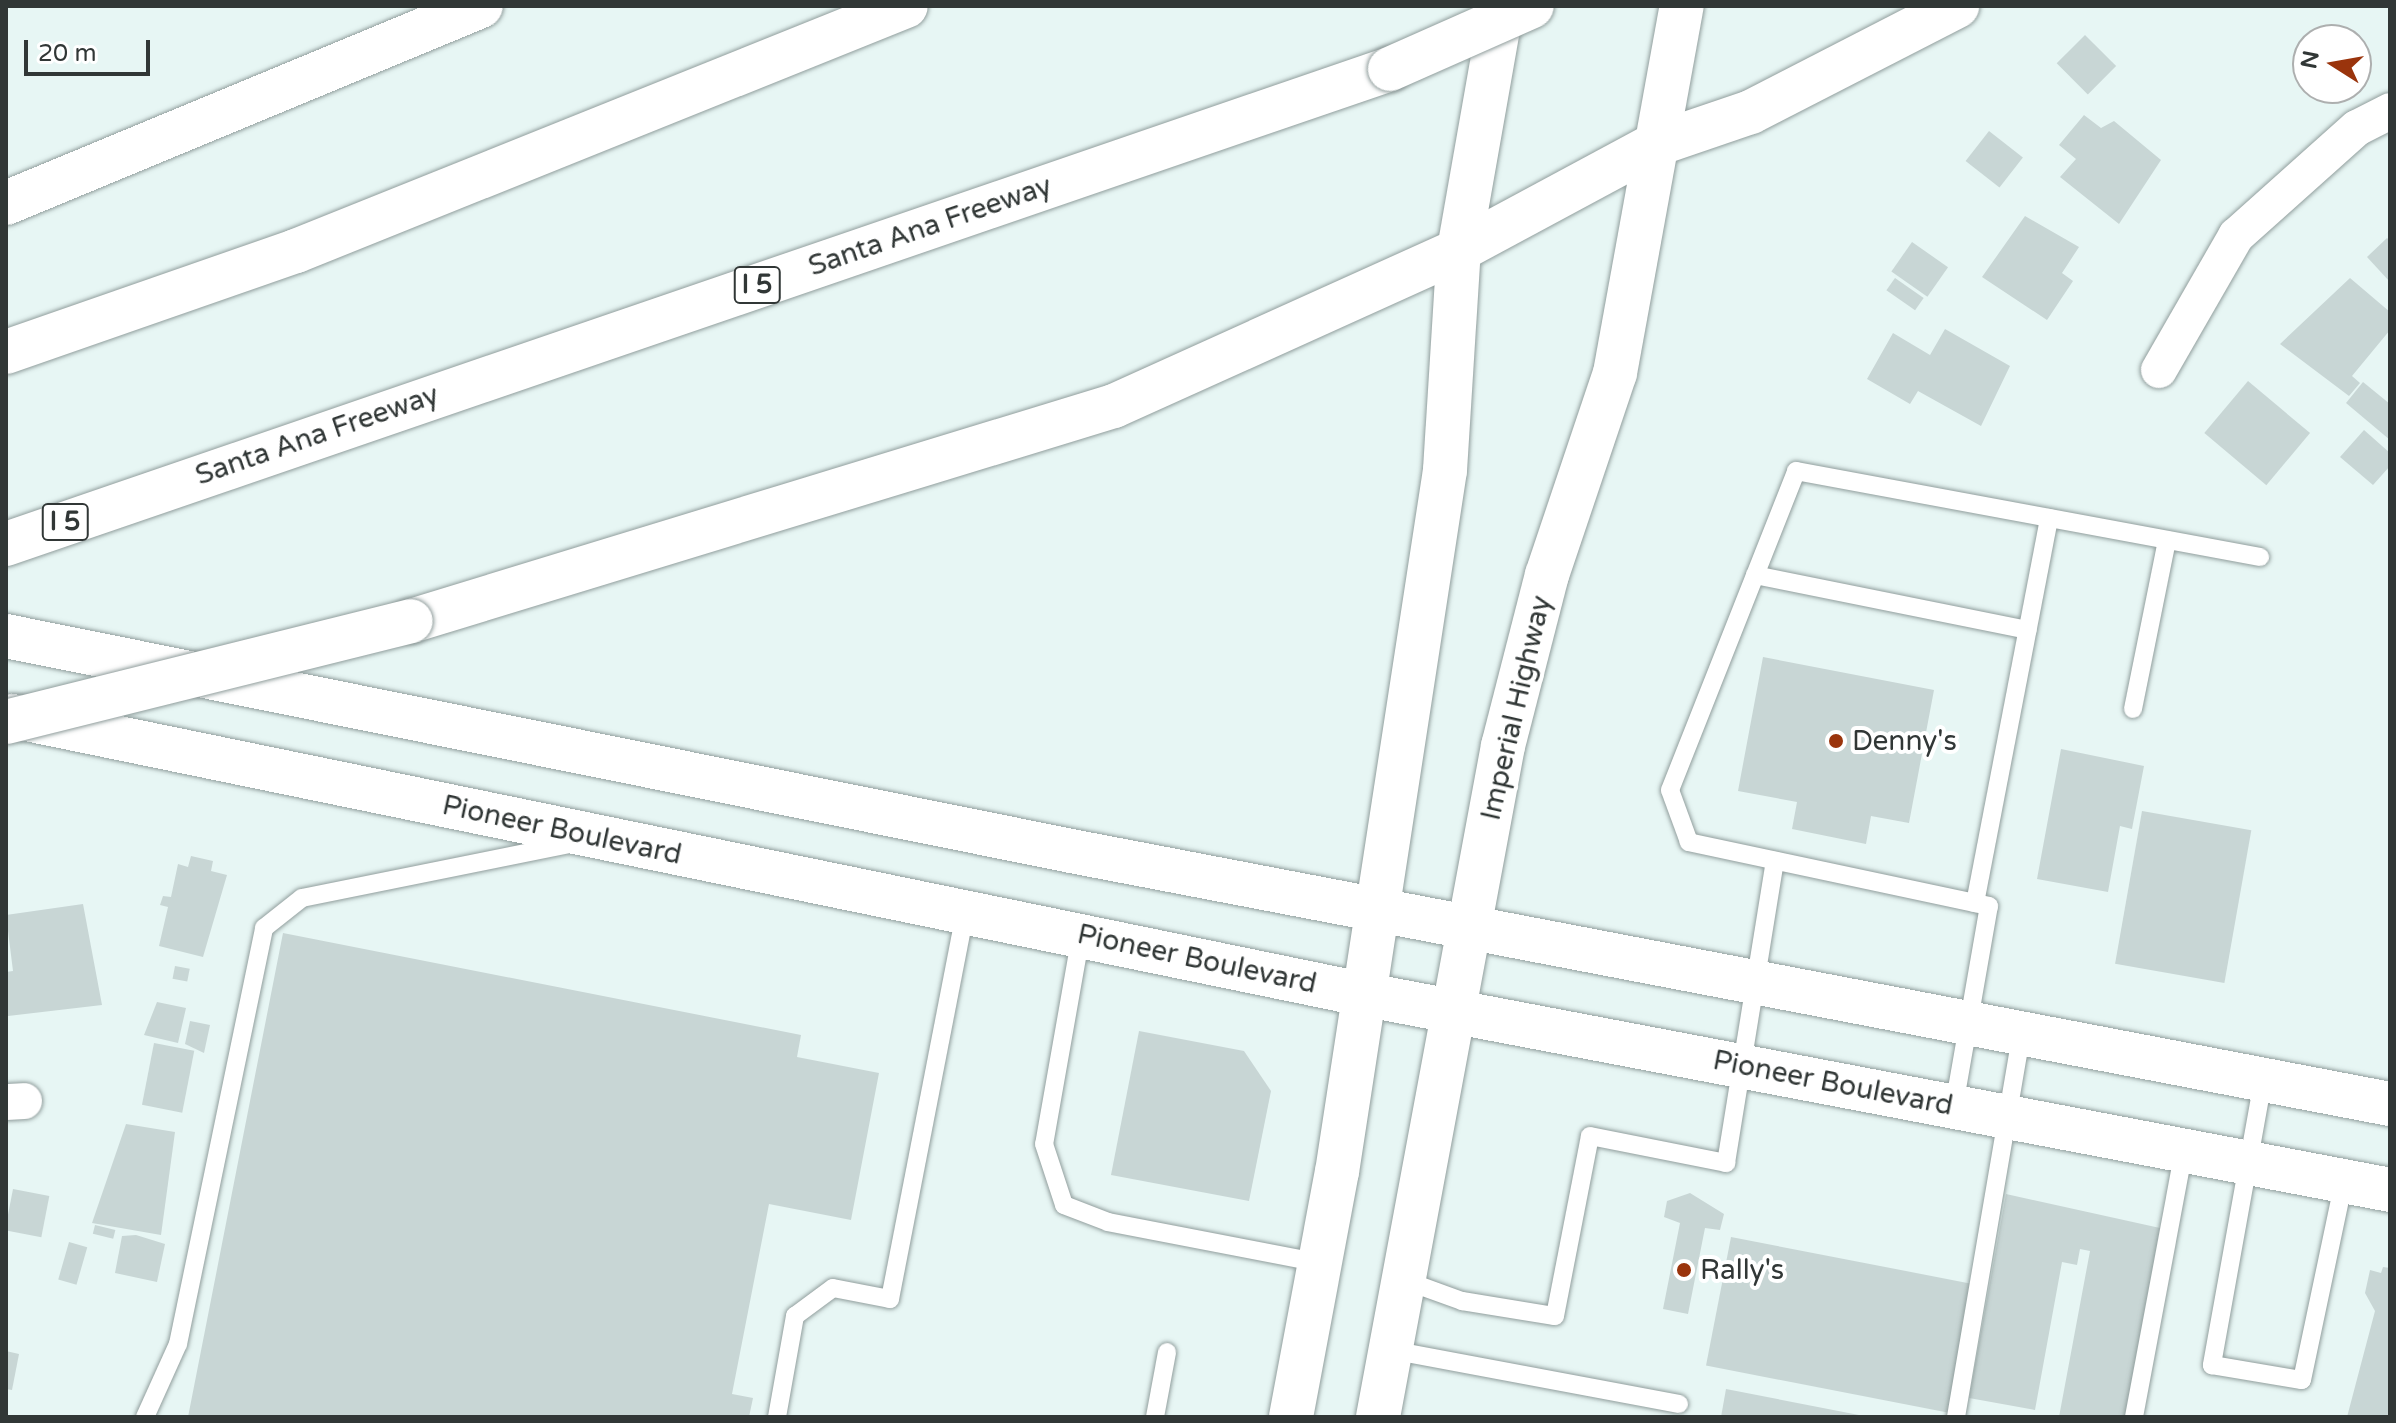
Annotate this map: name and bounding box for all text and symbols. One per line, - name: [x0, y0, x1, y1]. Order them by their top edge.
- scale bar: [28, 24, 154, 74]
- north arrow: [2292, 24, 2372, 104]
- text: 20 m: [38, 39, 96, 68]
- text: N: [2296, 49, 2325, 71]
- street label: Santa Ana Freeway: [804, 169, 1056, 283]
- road number: I 5: [733, 263, 781, 307]
- street label: Santa Ana Freeway: [191, 378, 443, 492]
- road number: I 5: [41, 500, 89, 544]
- street label: Imperial Highway: [1474, 592, 1558, 824]
- place label: Denny's: [1852, 724, 1957, 758]
- marker: Denny's: [1827, 732, 1845, 750]
- street label: Pioneer Boulevard: [439, 788, 685, 872]
- street label: Pioneer Boulevard: [1074, 917, 1320, 1001]
- street label: Pioneer Boulevard: [1710, 1043, 1956, 1123]
- place label: Rally's: [1700, 1253, 1784, 1287]
- marker: Rally's: [1675, 1261, 1693, 1279]

